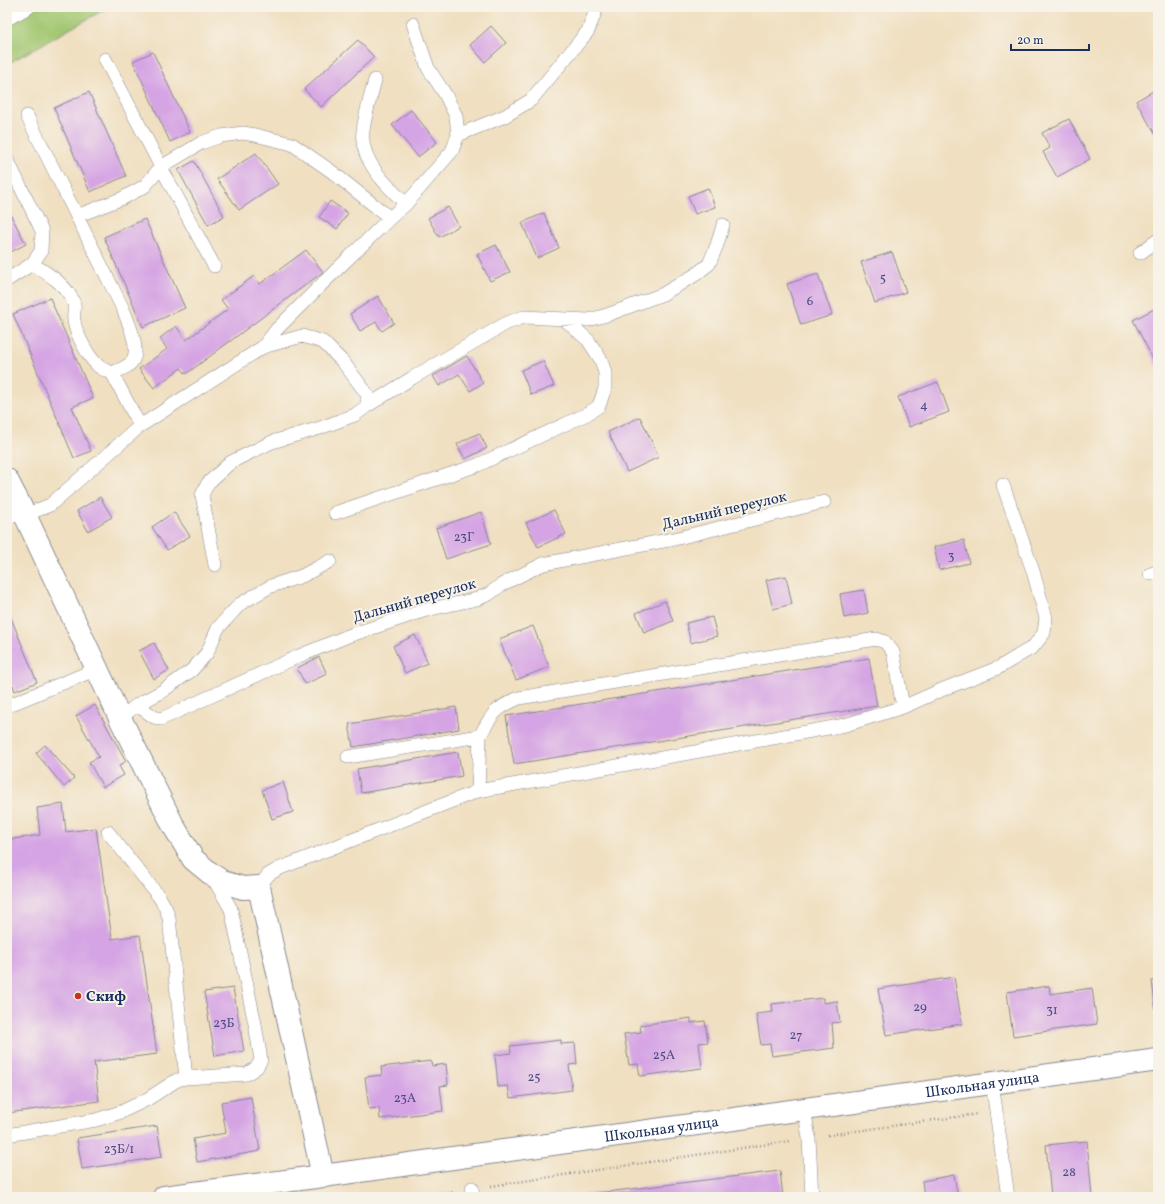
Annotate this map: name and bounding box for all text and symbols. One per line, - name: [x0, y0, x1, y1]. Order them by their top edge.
- scale bar: [1011, 26, 1089, 52]
- text: 20 m: [1017, 33, 1044, 49]
- house number: 5: [880, 270, 886, 288]
- house number: 6: [807, 293, 814, 311]
- house number: 4: [920, 397, 928, 415]
- street label: Дальний переулок: [660, 487, 789, 536]
- house number: 23Г: [454, 529, 474, 547]
- house number: 3: [948, 548, 955, 566]
- street label: Дальний переулок: [350, 574, 479, 629]
- place label: Скиф: [86, 987, 126, 1008]
- marker: Скиф: [73, 991, 83, 1001]
- house number: 29: [913, 999, 927, 1017]
- house number: 31: [1046, 1002, 1058, 1020]
- house number: 23Б: [213, 1015, 235, 1033]
- house number: 27: [790, 1027, 802, 1045]
- house number: 25А: [653, 1047, 675, 1065]
- street label: Школьная улица: [924, 1068, 1041, 1104]
- house number: 25: [527, 1069, 541, 1087]
- house number: 23А: [394, 1090, 416, 1108]
- street label: Школьная улица: [603, 1112, 720, 1149]
- house number: 23Б/1: [104, 1141, 134, 1159]
- house number: 28: [1062, 1164, 1076, 1182]

